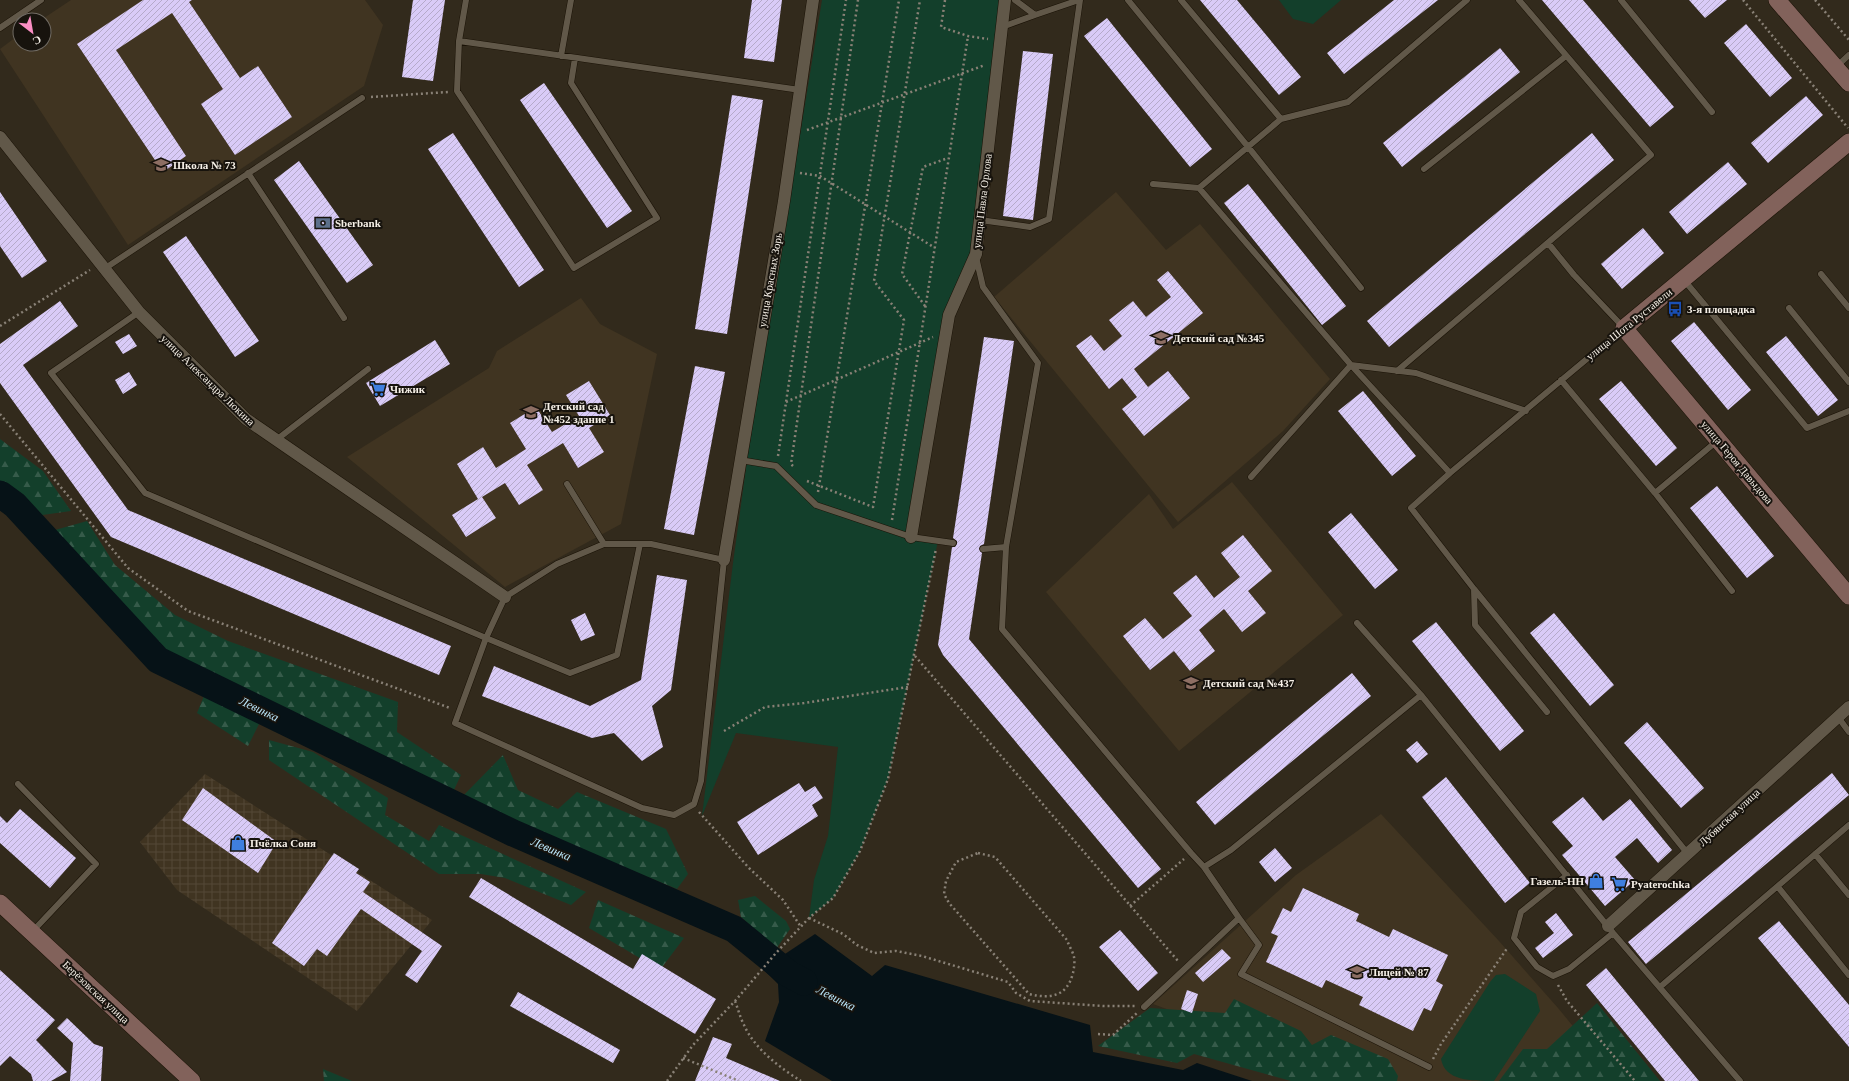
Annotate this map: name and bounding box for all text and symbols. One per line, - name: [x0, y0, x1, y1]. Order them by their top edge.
- north arrow: [12, 12, 52, 52]
- text: С: [31, 33, 44, 48]
- street label: улица Павла Орлова: [970, 153, 994, 249]
- school or university icon: Школа № 73: [152, 156, 170, 174]
- place label: Школа № 73: [173, 159, 236, 171]
- bank icon: Sberbank: [314, 214, 332, 232]
- place label: Sberbank: [335, 217, 382, 229]
- street label: улица Красных Зорь: [756, 232, 784, 328]
- street label: улица Шота Руставели: [1584, 286, 1674, 362]
- bus stop icon: 3-я площадка: [1666, 300, 1684, 318]
- place label: 3-я площадка: [1687, 303, 1755, 315]
- school or university icon: Детский сад №345: [1152, 329, 1170, 347]
- street label: улица Александра Люкина: [159, 332, 257, 428]
- place label: Детский сад №345: [1173, 332, 1265, 344]
- supermarket icon: Чижик: [369, 380, 387, 398]
- place label: Чижик: [390, 383, 426, 395]
- place label: Детский сад №452 здание 1: [543, 400, 614, 425]
- school or university icon: Детский сад №452 здание 1: [522, 403, 540, 421]
- street label: улица Героя Давыдова: [1699, 418, 1775, 506]
- school or university icon: Детский сад №437: [1182, 674, 1200, 692]
- place label: Детский сад №437: [1203, 677, 1295, 689]
- water label: Левинка: [236, 693, 281, 724]
- street label: Лубянская улица: [1696, 786, 1762, 848]
- shop icon: Пчёлка Соня: [229, 834, 247, 852]
- water label: Левинка: [528, 834, 573, 864]
- place label: Пчёлка Соня: [250, 837, 316, 849]
- shop icon: Газель-НН: [1587, 872, 1605, 890]
- place label: Газель-НН: [1530, 875, 1584, 887]
- supermarket icon: Pyaterochka: [1610, 875, 1628, 893]
- place label: Pyaterochka: [1631, 878, 1691, 890]
- street label: Берёзовская улица: [60, 958, 132, 1026]
- school or university icon: Лицей № 87: [1348, 963, 1366, 981]
- place label: Лицей № 87: [1369, 966, 1429, 978]
- water label: Левинка: [813, 982, 858, 1014]

